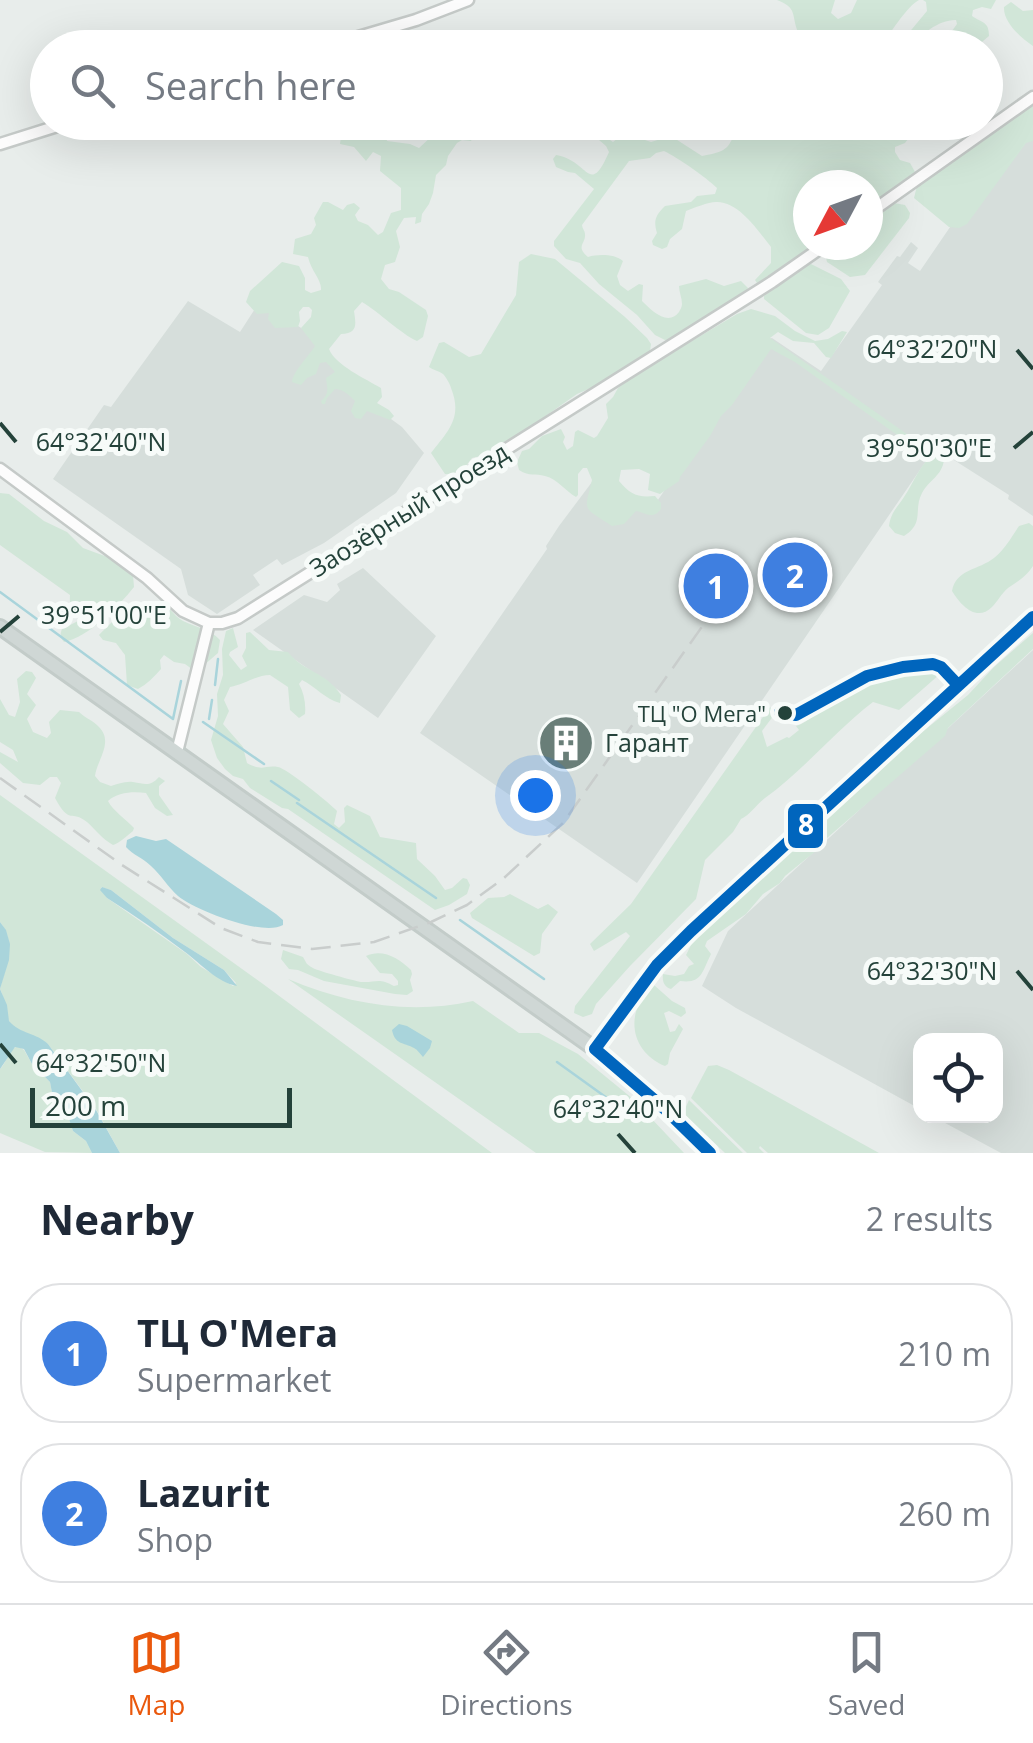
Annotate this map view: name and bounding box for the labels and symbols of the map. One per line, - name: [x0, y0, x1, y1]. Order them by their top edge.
- north arrow: [793, 170, 883, 260]
- text: 64°32'20"N: [867, 331, 997, 365]
- text: 64°32'40"N: [36, 424, 166, 458]
- text: 39°50'30"E: [866, 430, 992, 464]
- street label: Заозёрный проезд: [302, 434, 514, 584]
- pin: 2: [762, 538, 828, 612]
- pin: 1: [684, 548, 748, 624]
- text: 39°51'00"E: [41, 597, 167, 631]
- place label: ТЦ "О Мега": [638, 698, 766, 728]
- marker: ТЦ "О Мега": [775, 703, 795, 723]
- building icon: Гарант: [536, 713, 596, 773]
- place label: Гарант: [605, 725, 689, 759]
- your location: [510, 770, 561, 821]
- line badge: 8: [786, 802, 825, 850]
- text: 8: [798, 805, 814, 843]
- text: 64°32'30"N: [867, 953, 997, 987]
- text: 64°32'50"N: [36, 1045, 166, 1079]
- scale bar: [30, 1083, 292, 1128]
- text: 64°32'40"N: [553, 1091, 683, 1125]

